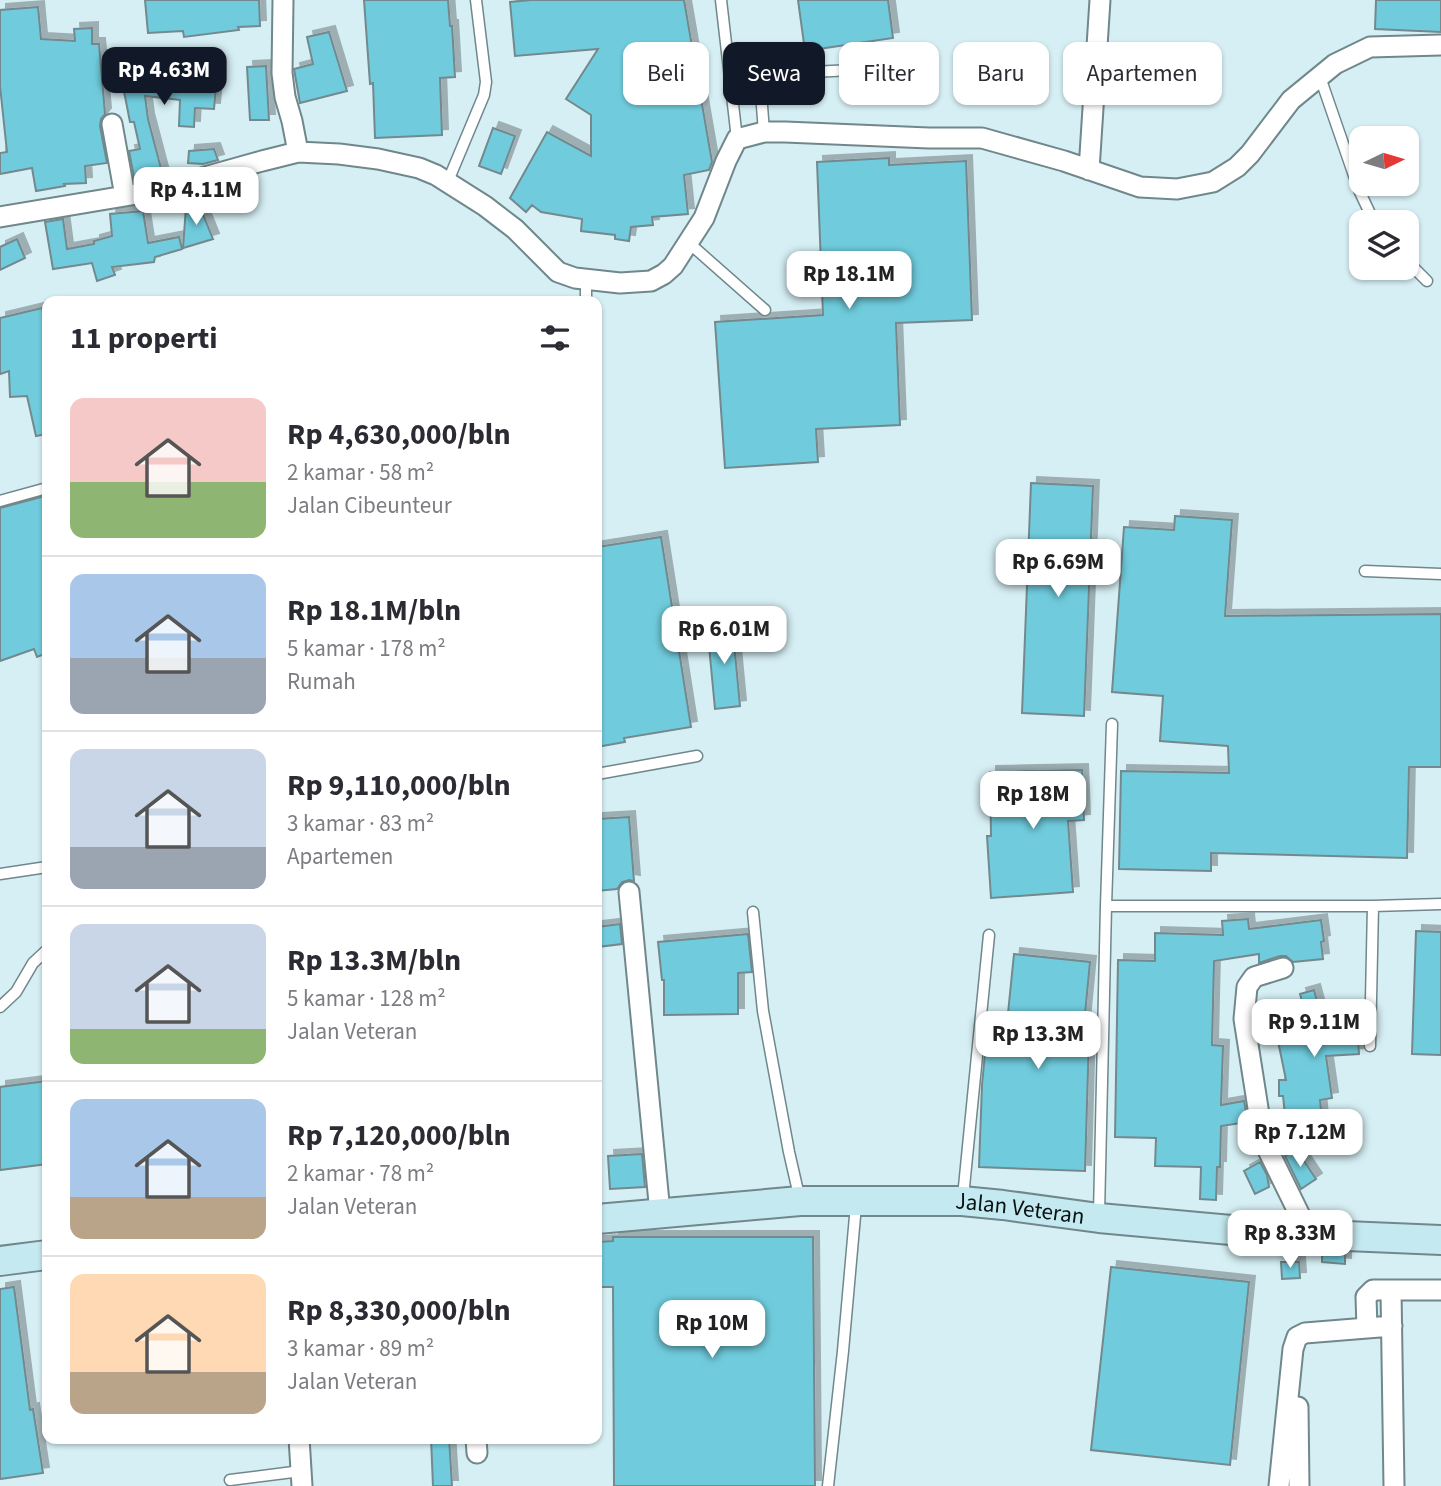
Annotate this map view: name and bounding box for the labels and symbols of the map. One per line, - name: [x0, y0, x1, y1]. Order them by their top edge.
- pin: Rp 4.63M: [92, 48, 236, 107]
- north arrow: [1349, 126, 1419, 196]
- pin: Rp 4.11M: [124, 168, 268, 227]
- pin: Rp 18.1M: [777, 252, 921, 311]
- pin: Rp 6.69M: [986, 540, 1130, 599]
- pin: Rp 6.01M: [652, 606, 796, 666]
- pin: Rp 18M: [976, 772, 1090, 831]
- pin: Rp 9.11M: [1242, 1000, 1386, 1059]
- pin: Rp 13.3M: [966, 1012, 1110, 1071]
- pin: Rp 7.12M: [1228, 1110, 1372, 1169]
- street label: Jalan Veteran: [955, 1185, 1087, 1232]
- pin: Rp 8.33M: [1218, 1210, 1362, 1270]
- pin: Rp 10M: [655, 1300, 769, 1360]

